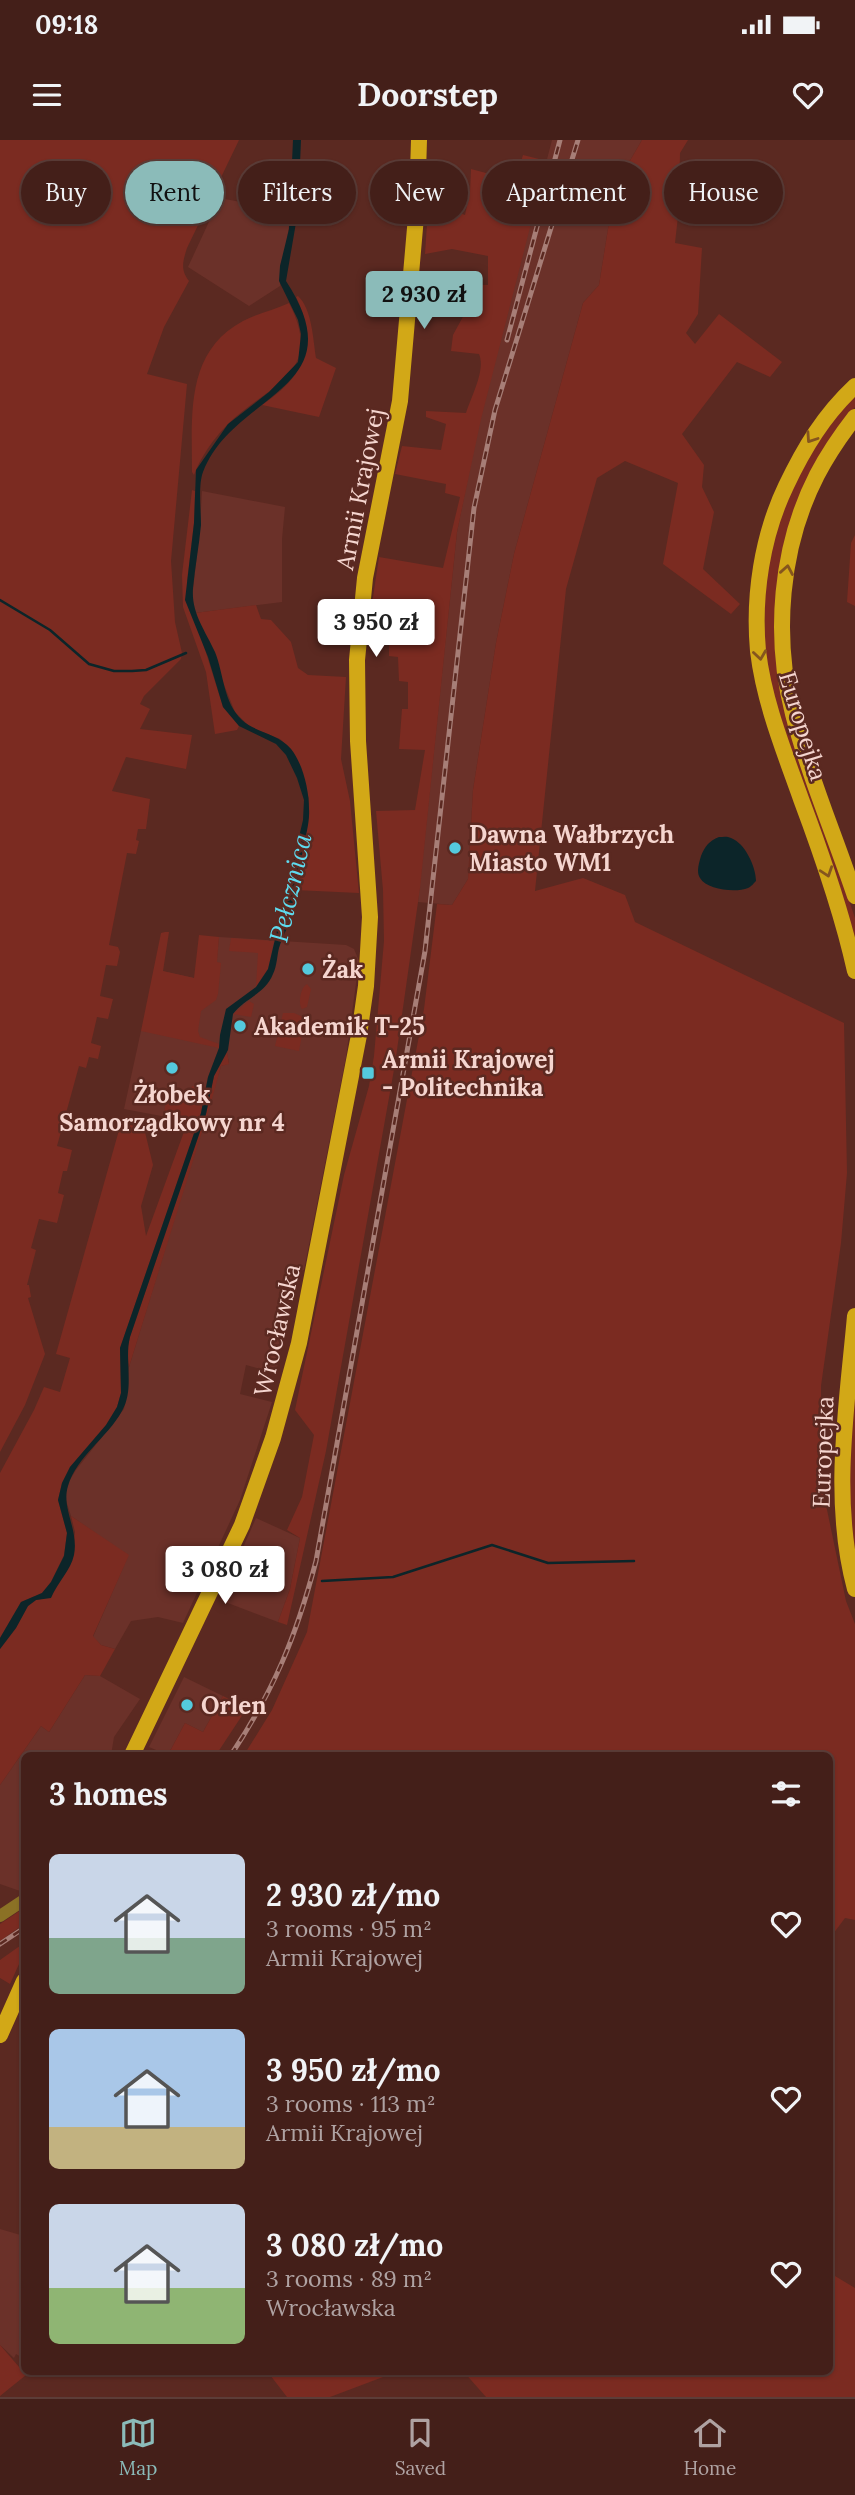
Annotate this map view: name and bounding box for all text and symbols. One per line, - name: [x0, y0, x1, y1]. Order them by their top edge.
- text: 09:18: [35, 8, 98, 41]
- text: Doorstep: [357, 74, 498, 115]
- icon: menu: [28, 76, 66, 114]
- icon: heart: [789, 76, 827, 114]
- chip: Buy: [21, 161, 111, 224]
- chip: Rent: [125, 161, 224, 224]
- chip: Filters: [238, 161, 356, 224]
- chip: New: [370, 161, 468, 224]
- chip: Apartment: [482, 161, 650, 224]
- chip: House: [664, 161, 783, 224]
- pin: 2 930 zł: [352, 272, 496, 331]
- text: 2 930 zł: [382, 279, 466, 308]
- street label: Armii Krajowej: [329, 406, 391, 573]
- one-way arrow: [807, 430, 819, 443]
- one-way arrow: [779, 564, 794, 576]
- pin: 3 950 zł: [304, 600, 448, 659]
- text: 3 950 zł: [334, 607, 418, 636]
- one-way arrow: [752, 649, 767, 661]
- street label: Europejka: [772, 668, 834, 784]
- place label: Dawna Wałbrzych Miasto WM1: [469, 819, 674, 878]
- water label: Pełcznica: [261, 830, 319, 946]
- marker: Dawna Wałbrzych Miasto WM1: [447, 840, 463, 856]
- one-way arrow: [819, 865, 833, 877]
- place label: Żak: [322, 954, 363, 985]
- marker: Żak: [300, 961, 316, 977]
- place label: Akademik T-25: [254, 1011, 425, 1042]
- marker: Akademik T-25: [232, 1018, 248, 1034]
- place label: Armii Krajowej - Politechnika: [382, 1044, 555, 1103]
- marker: Żłobek Samorządkowy nr 4: [164, 1060, 180, 1076]
- marker: Armii Krajowej - Politechnika: [360, 1065, 376, 1081]
- place label: Żłobek Samorządkowy nr 4: [59, 1079, 285, 1138]
- street label: Wrocławska: [247, 1261, 307, 1399]
- street label: Europejka: [806, 1395, 840, 1509]
- pin: 3 080 zł: [153, 1546, 297, 1606]
- text: 3 080 zł: [182, 1554, 268, 1583]
- place label: Orlen: [201, 1690, 266, 1721]
- marker: Orlen: [179, 1697, 195, 1713]
- text: 3 homes: [49, 1775, 168, 1813]
- icon: filters: [767, 1775, 805, 1813]
- text: 2 930 zł/mo: [266, 1876, 440, 1914]
- icon: home: [105, 1882, 189, 1966]
- icon: heart: [767, 1905, 805, 1943]
- text: 3 rooms · 95 m²: [266, 1914, 432, 1943]
- text: Armii Krajowej: [266, 1943, 423, 1972]
- text: 3 950 zł/mo: [266, 2051, 441, 2089]
- icon: home: [105, 2057, 189, 2141]
- icon: heart: [767, 2080, 805, 2118]
- text: 3 rooms · 113 m²: [266, 2089, 436, 2118]
- text: Armii Krajowej: [266, 2118, 423, 2147]
- text: 3 080 zł/mo: [266, 2226, 443, 2264]
- icon: home: [105, 2232, 189, 2316]
- icon: heart: [767, 2255, 805, 2293]
- text: 3 rooms · 89 m²: [266, 2264, 432, 2293]
- text: Wrocławska: [266, 2293, 396, 2322]
- tab: Map: [119, 2414, 157, 2480]
- tab: Saved: [395, 2414, 446, 2480]
- tab: Home: [683, 2414, 736, 2480]

